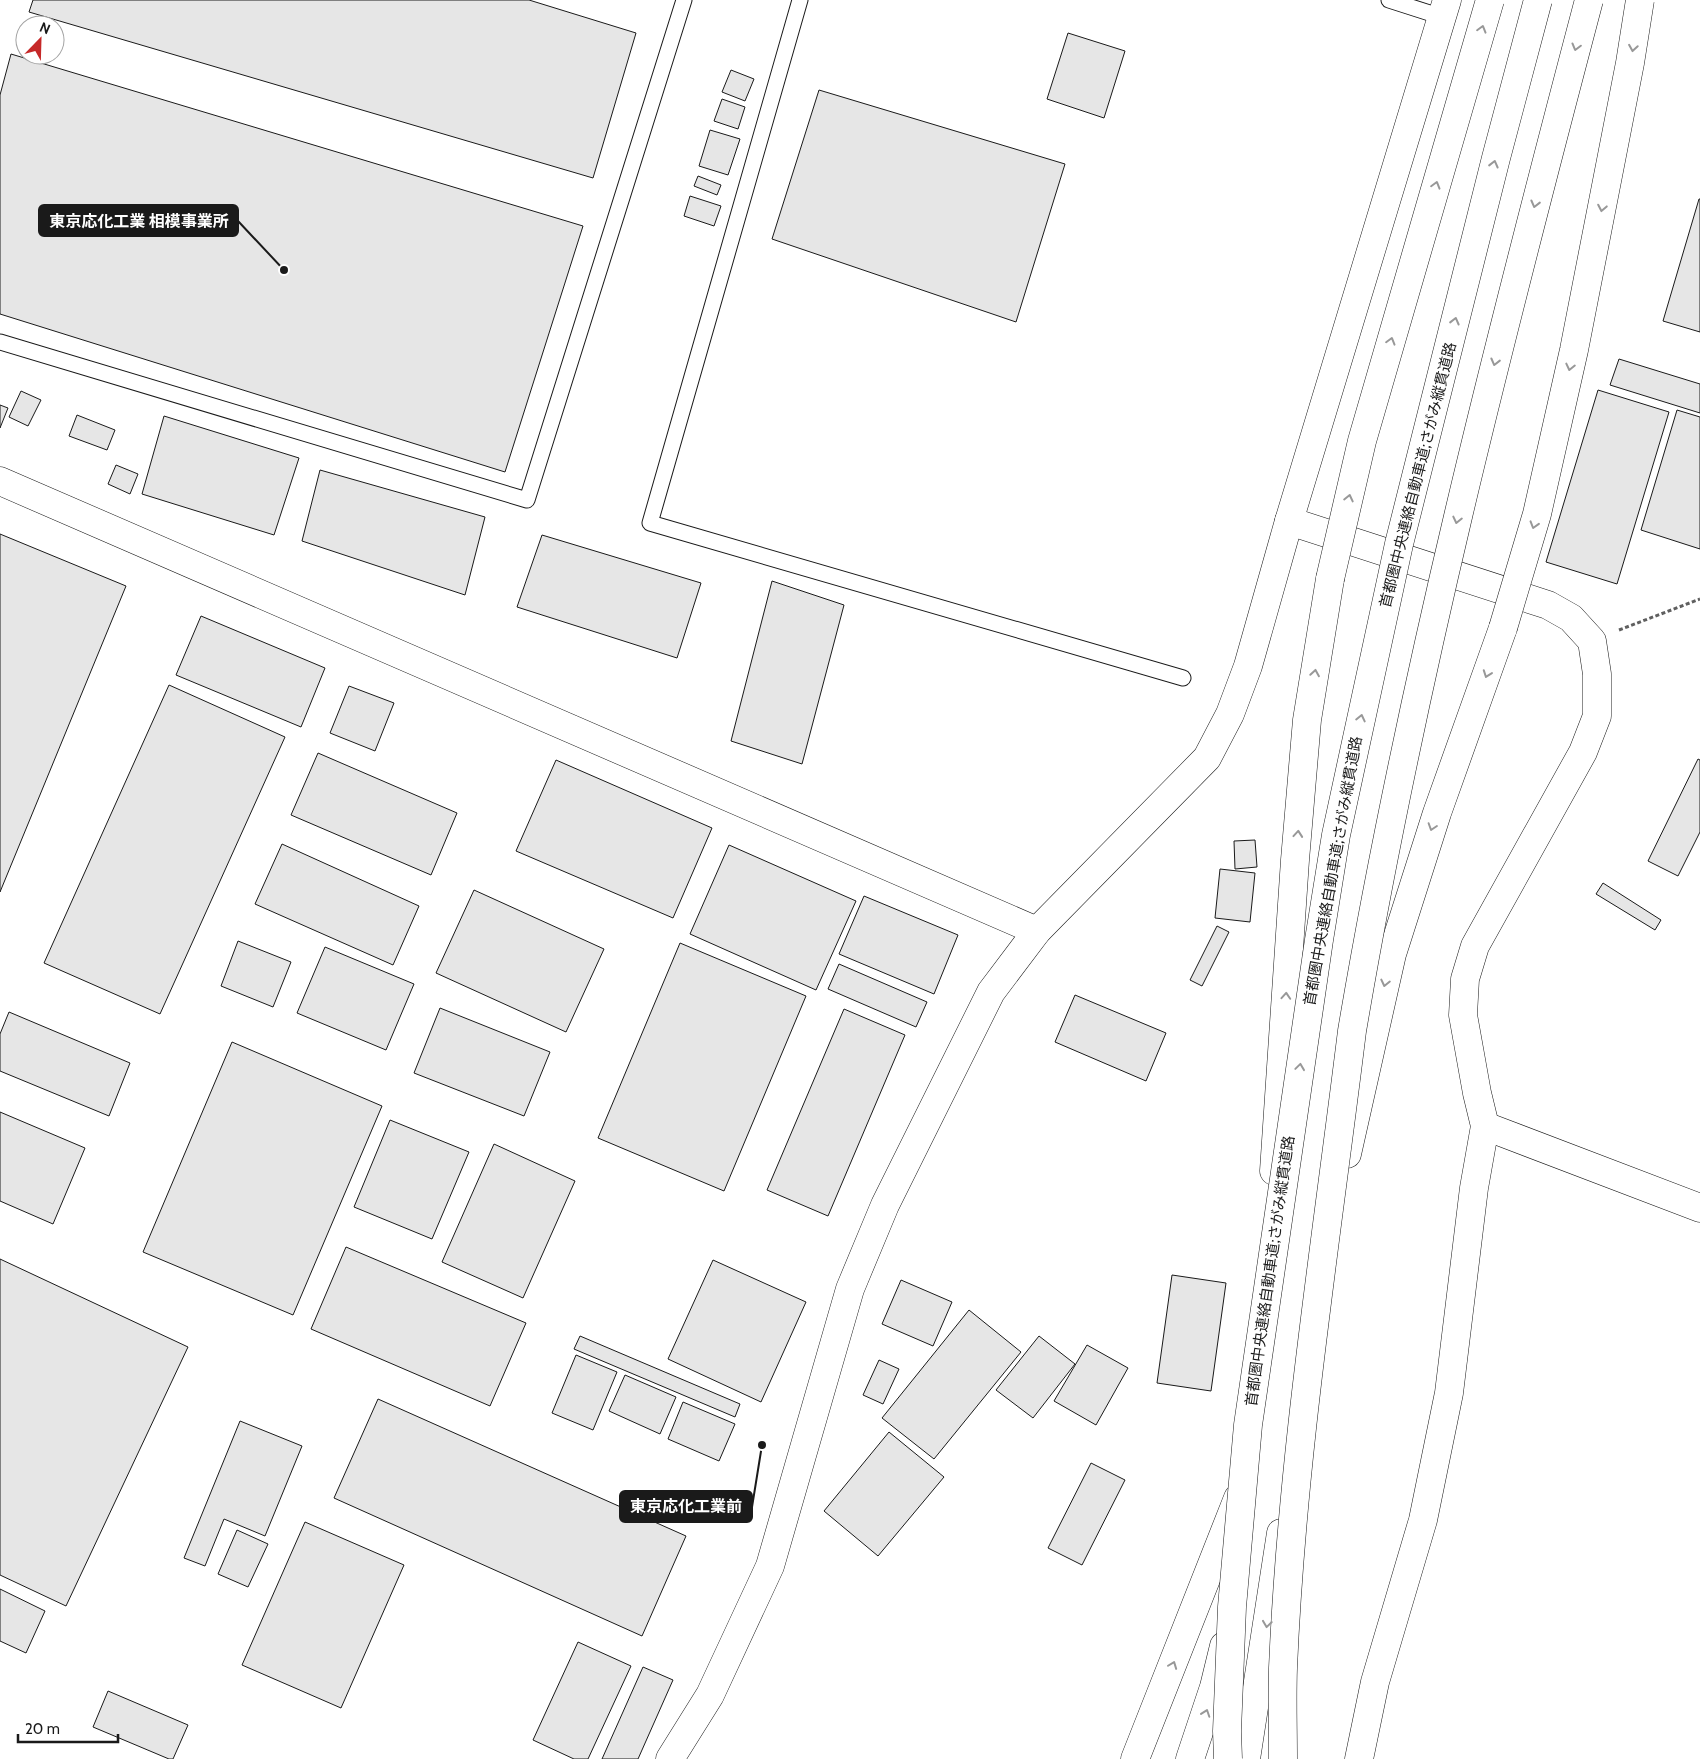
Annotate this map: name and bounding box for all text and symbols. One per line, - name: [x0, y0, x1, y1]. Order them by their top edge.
- north arrow: [15, 15, 65, 65]
- text: N: [37, 18, 53, 38]
- one-way arrow: [1476, 25, 1486, 33]
- one-way arrow: [1572, 43, 1582, 51]
- one-way arrow: [1628, 44, 1638, 52]
- one-way arrow: [1488, 159, 1499, 168]
- one-way arrow: [1431, 181, 1441, 189]
- one-way arrow: [1530, 200, 1541, 209]
- one-way arrow: [1597, 203, 1608, 212]
- callout: 東京応化工業 相模事業所: [39, 205, 238, 236]
- text: 東京応化工業 相模事業所: [49, 212, 229, 231]
- one-way arrow: [1449, 317, 1460, 326]
- one-way arrow: [1386, 337, 1396, 345]
- street label: 首都圏中央連絡自動車道;さがみ縦貫道路: [1376, 340, 1460, 610]
- one-way arrow: [1490, 357, 1501, 366]
- one-way arrow: [1566, 363, 1576, 372]
- one-way arrow: [1343, 493, 1354, 502]
- one-way arrow: [1452, 515, 1463, 524]
- one-way arrow: [1529, 521, 1539, 529]
- one-way arrow: [1309, 668, 1319, 677]
- one-way arrow: [1483, 670, 1493, 678]
- one-way arrow: [1355, 713, 1366, 722]
- street label: 首都圏中央連絡自動車道;さがみ縦貫道路: [1300, 735, 1366, 1007]
- one-way arrow: [1428, 823, 1438, 831]
- one-way arrow: [1292, 830, 1303, 838]
- one-way arrow: [1380, 978, 1391, 987]
- one-way arrow: [1281, 992, 1292, 1000]
- one-way arrow: [1295, 1063, 1305, 1072]
- street label: 首都圏中央連絡自動車道;さがみ縦貫道路: [1242, 1134, 1298, 1408]
- callout: 東京応化工業前: [620, 1491, 752, 1522]
- text: 東京応化工業前: [630, 1497, 742, 1516]
- one-way arrow: [1263, 1620, 1273, 1628]
- one-way arrow: [1166, 1661, 1177, 1670]
- one-way arrow: [1200, 1709, 1210, 1717]
- scale bar: [18, 1712, 118, 1744]
- text: 20 m: [25, 1720, 60, 1738]

